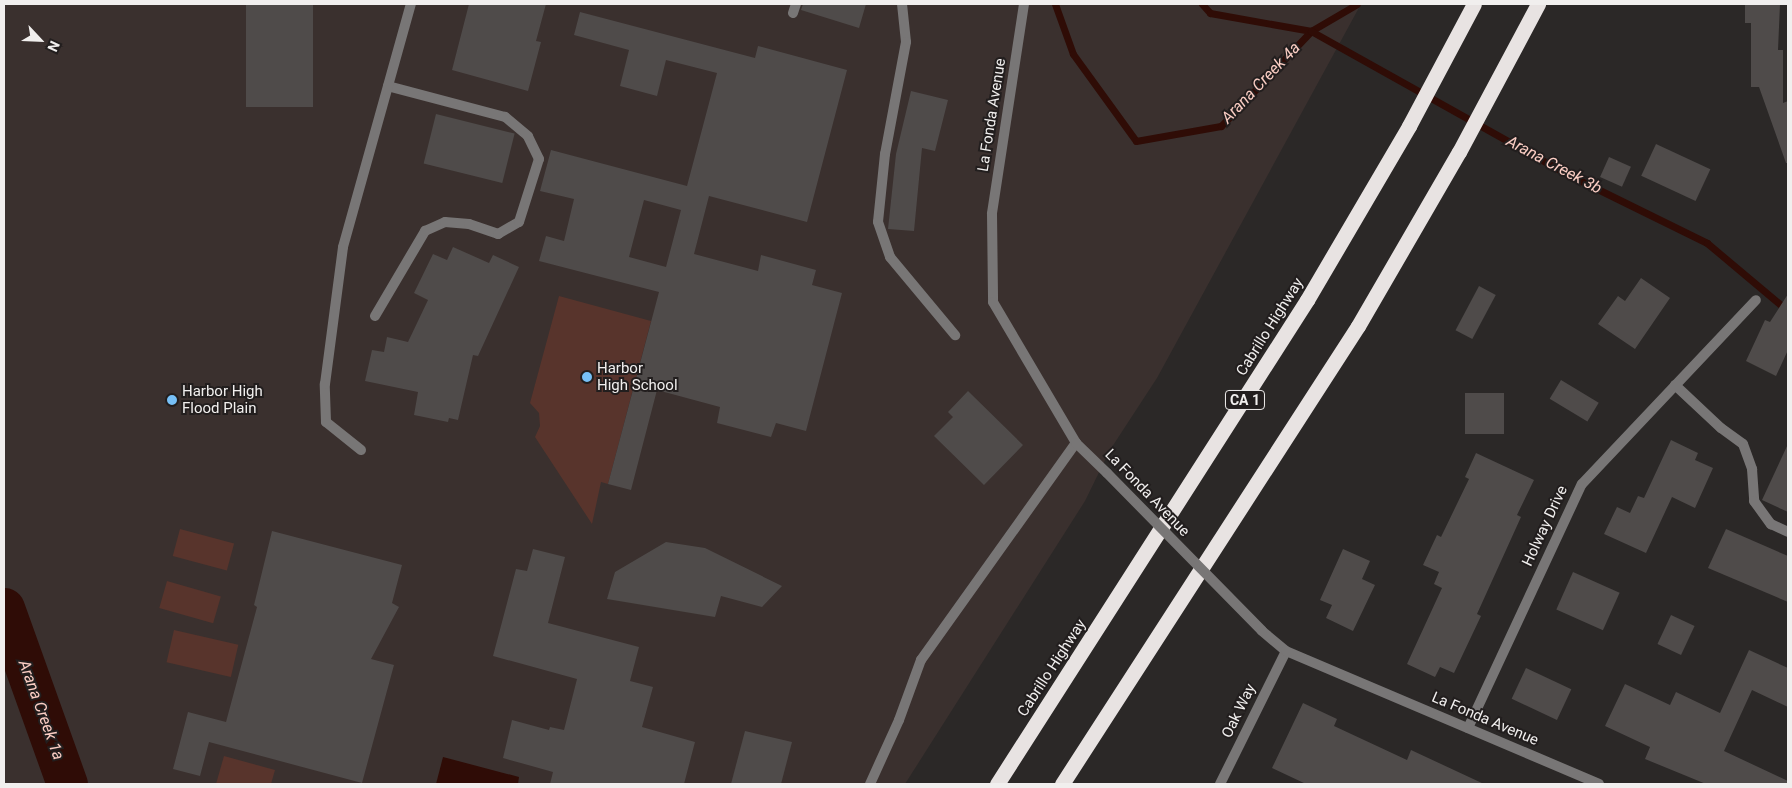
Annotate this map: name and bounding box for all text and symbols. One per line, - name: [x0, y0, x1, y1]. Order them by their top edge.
- north arrow: [15, 15, 65, 65]
- text: N: [44, 38, 63, 54]
- water label: Arana Creek 4a: [1218, 39, 1304, 127]
- street label: La Fonda Avenue: [974, 57, 1010, 173]
- water label: Arana Creek 3b: [1503, 132, 1605, 198]
- street label: Cabrillo Highway: [1233, 275, 1307, 379]
- place label: Harbor High School: [597, 359, 678, 394]
- marker: Harbor High School: [581, 371, 593, 383]
- place label: Harbor High Flood Plain: [182, 382, 263, 417]
- road number: CA 1: [1224, 388, 1266, 412]
- marker: Harbor High Flood Plain: [166, 394, 178, 406]
- street label: La Fonda Avenue: [1101, 446, 1193, 540]
- street label: Holway Drive: [1519, 483, 1571, 569]
- street label: Cabrillo Highway: [1014, 616, 1090, 720]
- water label: Arana Creek 1a: [14, 657, 68, 763]
- street label: Oak Way: [1218, 681, 1260, 741]
- street label: La Fonda Avenue: [1429, 688, 1541, 750]

